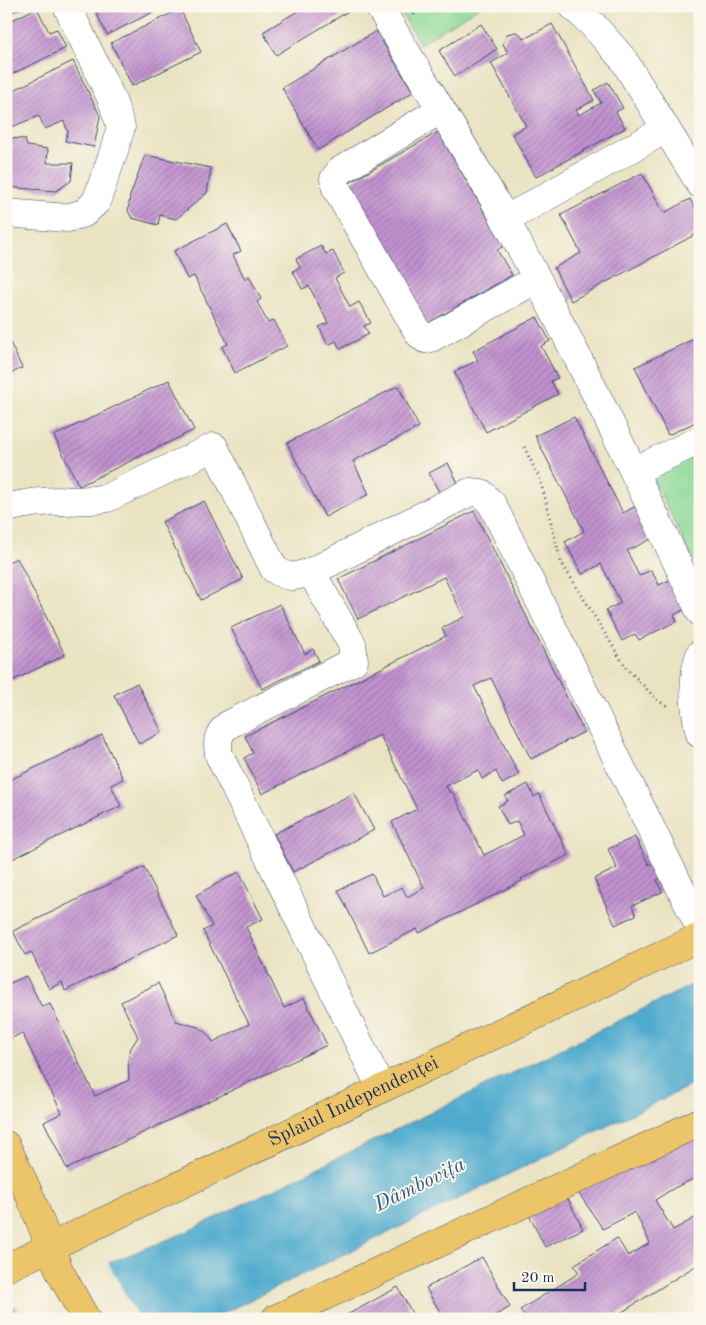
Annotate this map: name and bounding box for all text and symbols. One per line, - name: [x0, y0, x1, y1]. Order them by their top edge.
- street label: Splaiul Independenței: [265, 1053, 442, 1151]
- water label: Dâmbovița: [370, 1154, 469, 1217]
- scale bar: [514, 1260, 585, 1292]
- text: 20 m: [521, 1271, 555, 1286]

